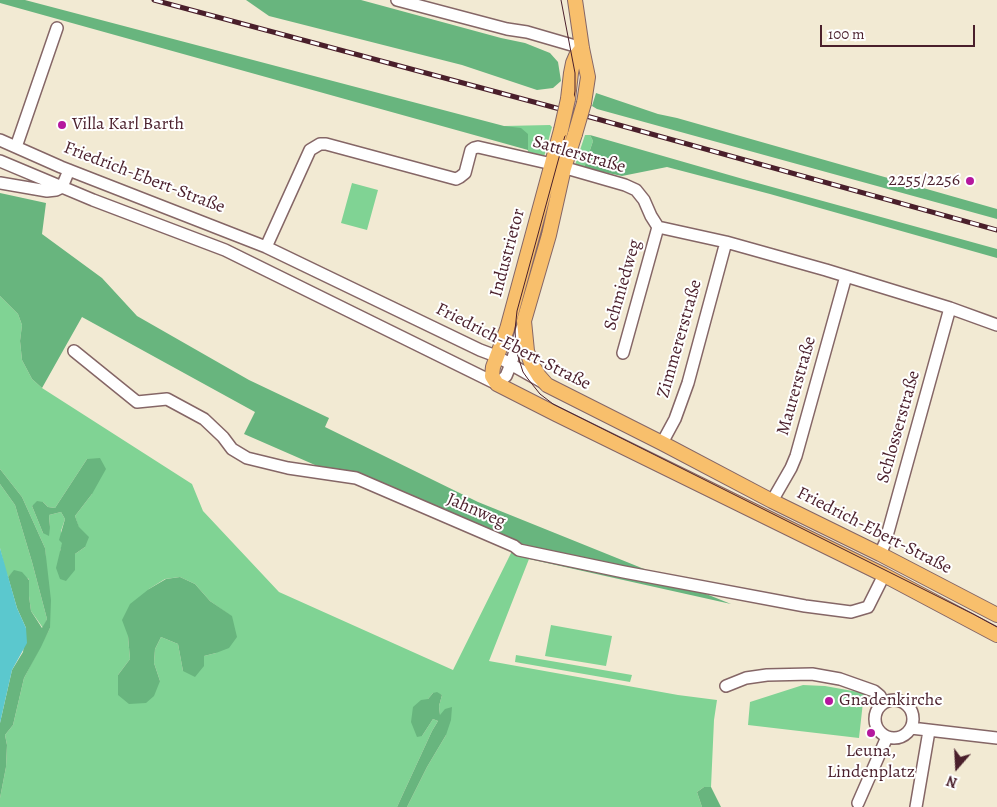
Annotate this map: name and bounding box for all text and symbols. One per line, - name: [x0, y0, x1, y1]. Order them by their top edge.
- scale bar: [822, 15, 977, 47]
- text: 100 m: [828, 24, 865, 44]
- place label: Villa Karl Barth: [72, 114, 184, 136]
- marker: Villa Karl Barth: [56, 119, 68, 131]
- street label: Sattlerstraße: [530, 131, 628, 179]
- street label: Friedrich-Ebert-Straße: [60, 137, 228, 219]
- place label: 2255/2256: [888, 170, 960, 192]
- marker: 2255/2256: [964, 175, 976, 187]
- street label: Industrietor: [486, 206, 530, 300]
- street label: Schmiedweg: [600, 237, 646, 333]
- street label: Zimmererstraße: [653, 277, 707, 401]
- street label: Friedrich-Ebert-Straße: [432, 299, 594, 395]
- street label: Maurerstraße: [773, 334, 821, 438]
- street label: Schlosserstraße: [873, 368, 925, 486]
- street label: Friedrich-Ebert-Straße: [793, 483, 955, 579]
- street label: Jahnweg: [443, 489, 509, 533]
- place label: Gnadenkirche: [839, 690, 943, 712]
- marker: Gnadenkirche: [823, 695, 835, 707]
- marker: Leuna, Lindenplatz: [865, 727, 877, 739]
- place label: Leuna, Lindenplatz: [827, 741, 915, 784]
- north arrow: [932, 742, 982, 792]
- text: N: [944, 771, 960, 792]

